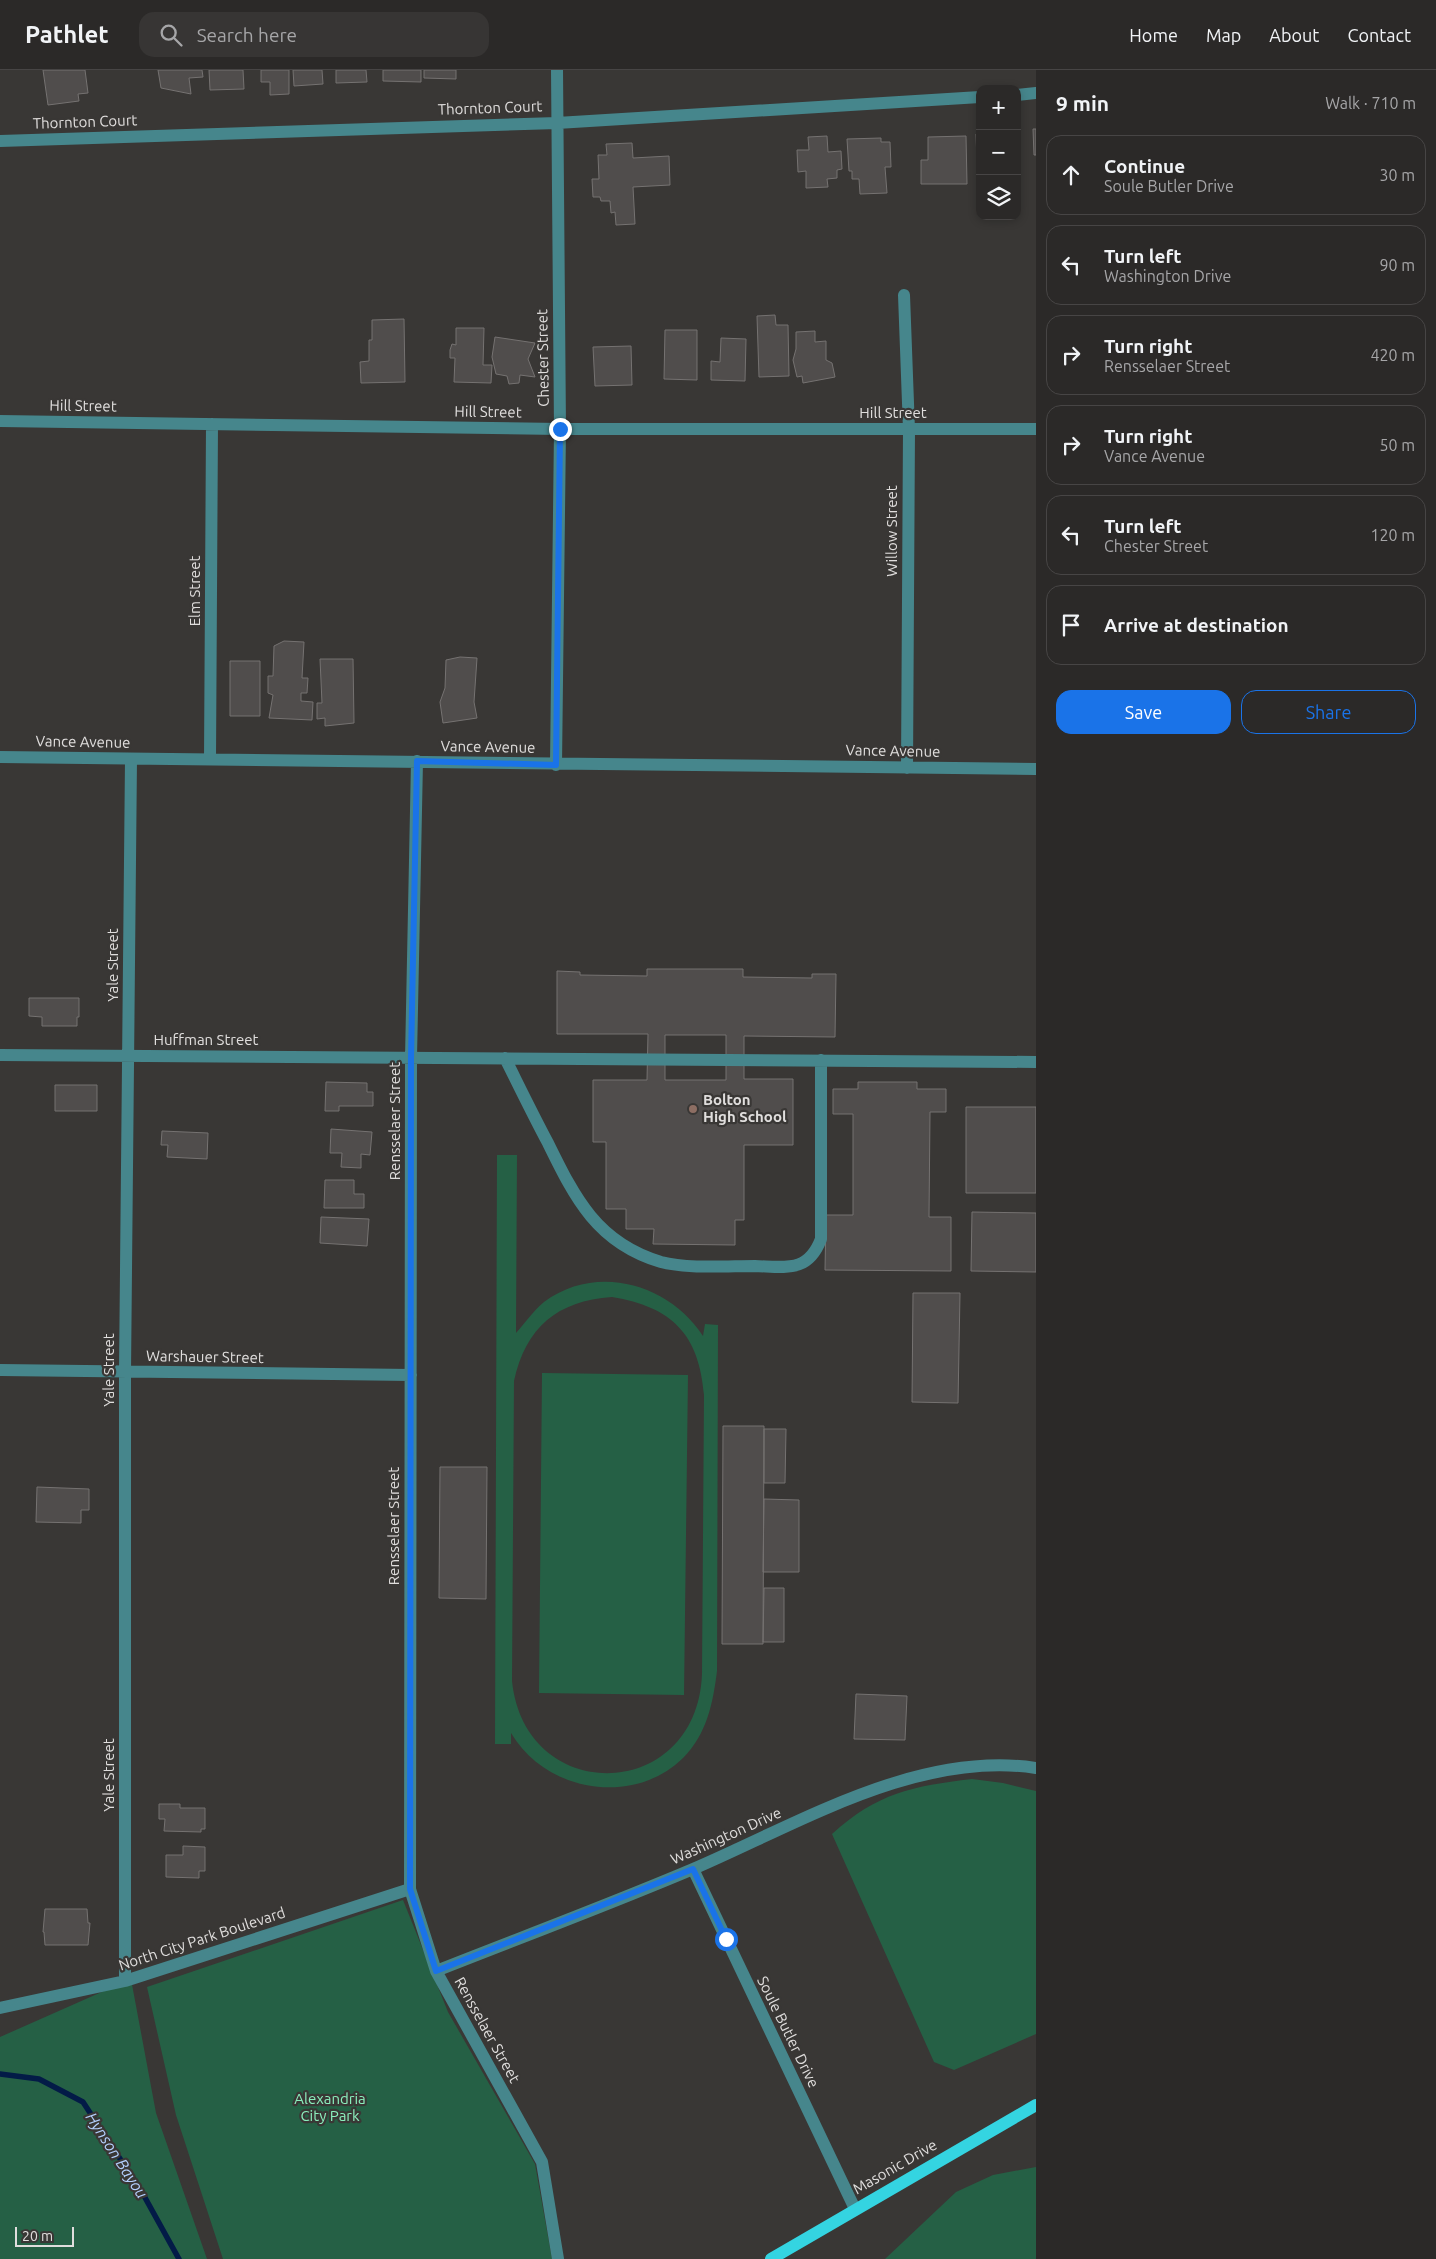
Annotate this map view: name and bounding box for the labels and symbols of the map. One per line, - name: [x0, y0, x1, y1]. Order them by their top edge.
- street label: Thornton Court: [437, 97, 543, 118]
- street label: Thornton Court: [32, 111, 138, 132]
- street label: Chester Street: [533, 309, 552, 407]
- street label: Hill Street: [49, 396, 117, 415]
- street label: Hill Street: [454, 402, 522, 421]
- street label: Hill Street: [859, 404, 927, 421]
- route end: [549, 418, 572, 441]
- street label: Willow Street: [883, 485, 900, 577]
- street label: Elm Street: [186, 556, 203, 626]
- street label: Vance Avenue: [36, 732, 131, 751]
- street label: Vance Avenue: [441, 737, 536, 756]
- street label: Vance Avenue: [846, 741, 941, 760]
- street label: Yale Street: [104, 928, 121, 1002]
- street label: Huffman Street: [154, 1031, 259, 1048]
- street label: Rensselaer Street: [386, 1062, 403, 1180]
- place label: Bolton High School: [703, 1091, 787, 1125]
- marker: Bolton High School: [687, 1103, 699, 1115]
- street label: Yale Street: [100, 1333, 117, 1407]
- street label: Warshauer Street: [146, 1347, 264, 1366]
- street label: Rensselaer Street: [385, 1467, 402, 1585]
- street label: Yale Street: [100, 1738, 117, 1812]
- street label: Washington Drive: [668, 1804, 784, 1868]
- street label: North City Park Boulevard: [116, 1904, 287, 1974]
- route start: [715, 1928, 738, 1951]
- street label: Soule Butler Drive: [754, 1973, 823, 2090]
- street label: Rensselaer Street: [451, 1974, 524, 2086]
- park label: Alexandria City Park: [294, 2090, 366, 2124]
- water label: Hynson Bayou: [83, 2109, 152, 2202]
- street label: Masonic Drive: [850, 2136, 940, 2197]
- scale bar: [15, 2224, 74, 2247]

